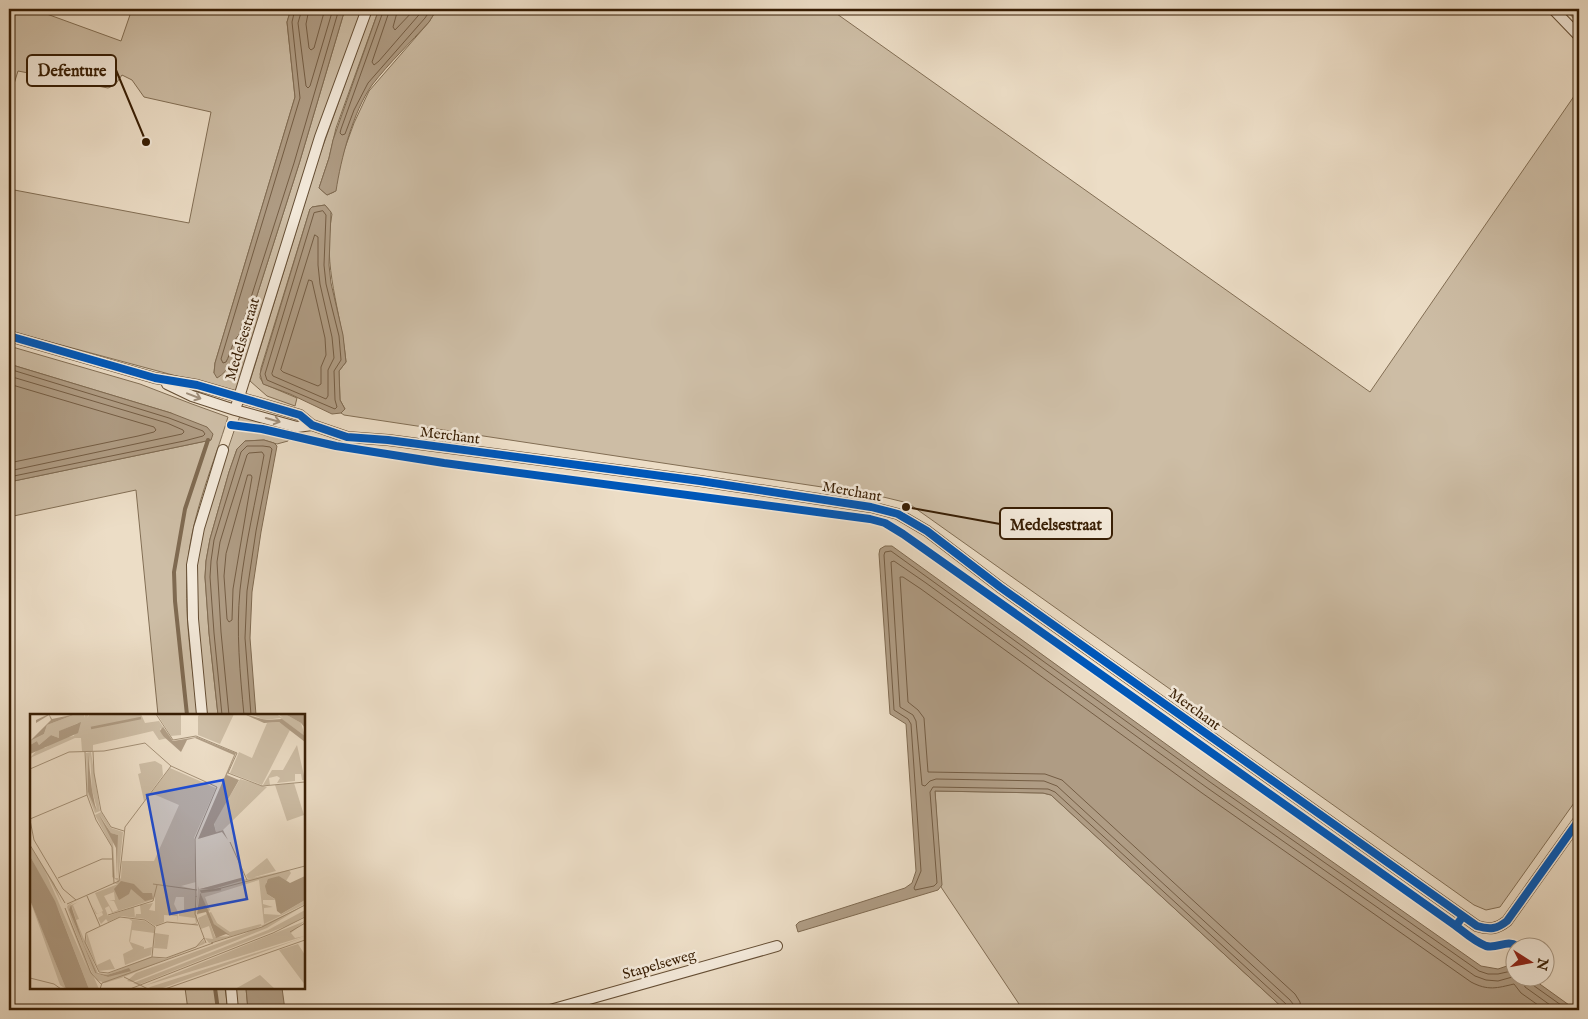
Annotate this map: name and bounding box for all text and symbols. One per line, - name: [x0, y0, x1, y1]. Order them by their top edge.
- callout: Defenture: [27, 55, 116, 86]
- text: Defenture: [38, 62, 107, 82]
- street label: Medelsestraat: [221, 295, 264, 383]
- one-way arrow: [186, 392, 201, 401]
- one-way arrow: [265, 416, 281, 426]
- street label: Merchant: [419, 422, 481, 449]
- street label: Merchant: [821, 477, 883, 506]
- callout: Medelsestraat: [1000, 508, 1112, 539]
- text: Medelsestraat: [1010, 516, 1102, 536]
- street label: Merchant: [1165, 684, 1225, 735]
- inset map: [30, 714, 305, 989]
- north arrow: [1506, 936, 1556, 986]
- street label: Stapelseweg: [620, 945, 699, 984]
- text: N: [1532, 956, 1552, 972]

